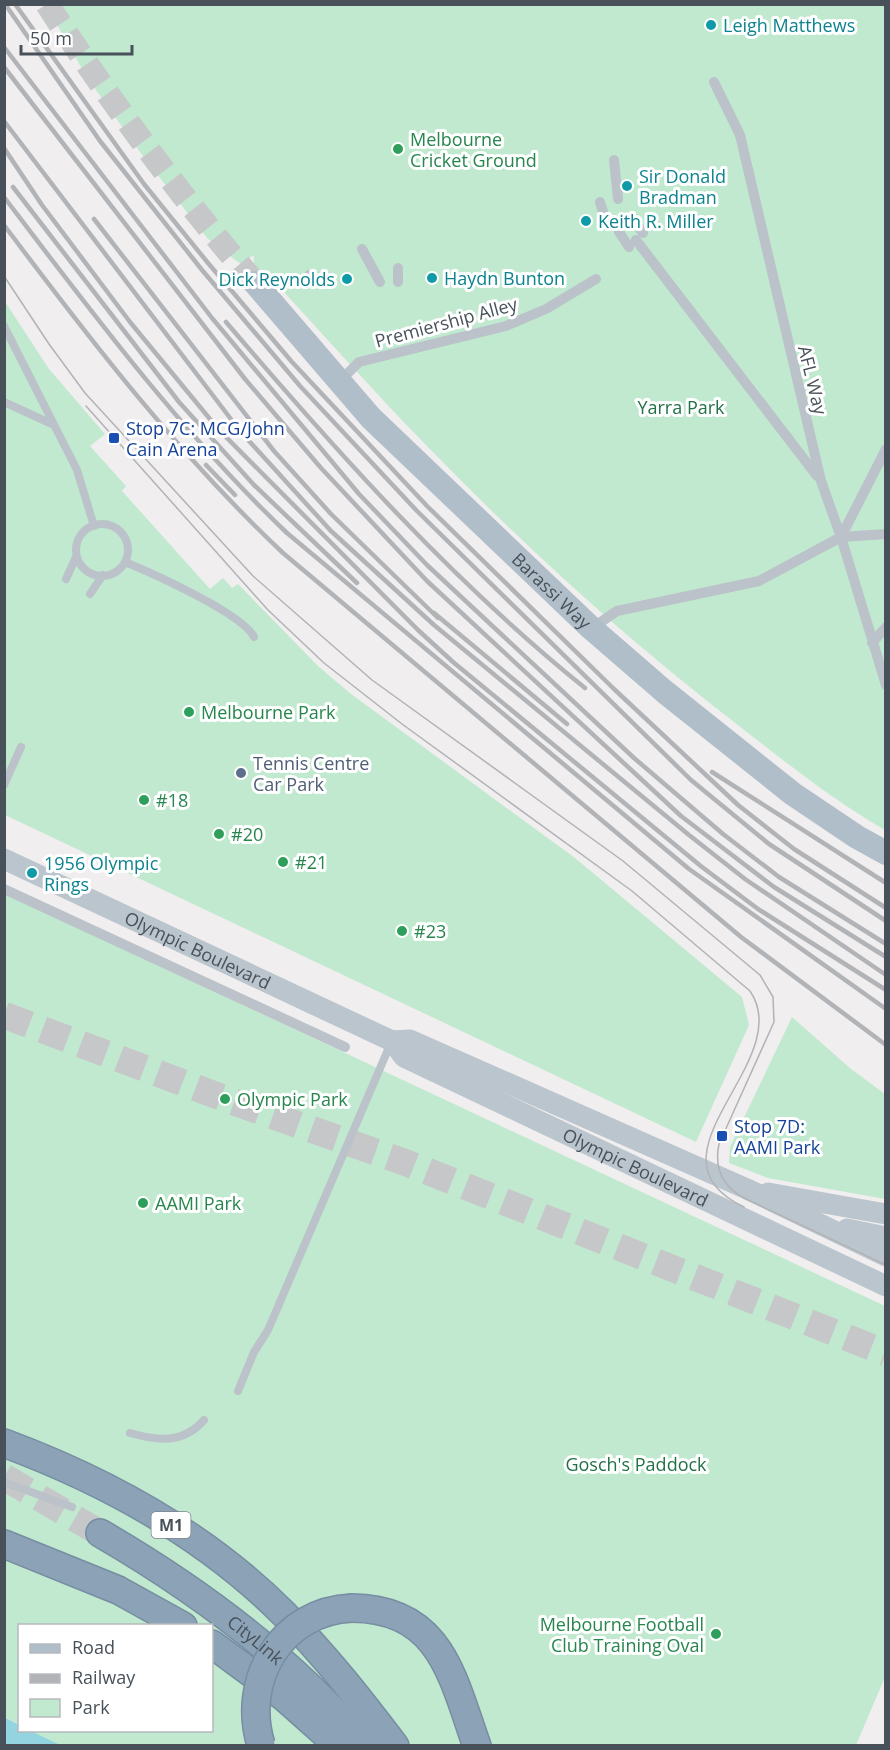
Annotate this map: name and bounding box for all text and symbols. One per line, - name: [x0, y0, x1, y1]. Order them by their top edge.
- place label: Leigh Matthews: [723, 13, 855, 37]
- scale bar: [21, 18, 132, 56]
- marker: Leigh Matthews: [704, 18, 718, 32]
- text: 50 m: [30, 26, 72, 50]
- place label: Melbourne Cricket Ground: [410, 127, 537, 172]
- marker: Melbourne Cricket Ground: [391, 142, 405, 156]
- place label: Sir Donald Bradman: [639, 164, 726, 209]
- marker: Sir Donald Bradman: [620, 179, 634, 193]
- place label: Keith R. Miller: [598, 209, 714, 233]
- marker: Keith R. Miller: [579, 214, 593, 228]
- place label: Haydn Bunton: [444, 266, 565, 290]
- place label: Dick Reynolds: [218, 267, 335, 291]
- marker: Haydn Bunton: [425, 271, 439, 285]
- marker: Dick Reynolds: [340, 272, 354, 286]
- street label: Premiership Alley: [372, 291, 521, 353]
- street label: AFL Way: [793, 343, 833, 418]
- park label: Yarra Park: [637, 395, 725, 419]
- place label: Stop 7C: MCG/John Cain Arena: [126, 416, 285, 461]
- marker: Stop 7C: MCG/John Cain Arena: [107, 431, 121, 445]
- street label: Barassi Way: [507, 547, 597, 635]
- place label: Melbourne Park: [201, 700, 336, 724]
- marker: Melbourne Park: [182, 705, 196, 719]
- place label: Tennis Centre Car Park: [253, 751, 369, 796]
- marker: Tennis Centre Car Park: [234, 766, 248, 780]
- place label: #18: [156, 788, 188, 812]
- marker: #18: [137, 793, 151, 807]
- place label: #20: [231, 822, 263, 846]
- marker: #20: [212, 827, 226, 841]
- place label: #21: [295, 850, 327, 874]
- place label: 1956 Olympic Rings: [44, 851, 159, 896]
- marker: #21: [276, 855, 290, 869]
- marker: 1956 Olympic Rings: [25, 866, 39, 880]
- street label: Olympic Boulevard: [121, 905, 275, 994]
- place label: #23: [414, 919, 446, 943]
- marker: #23: [395, 924, 409, 938]
- place label: Olympic Park: [237, 1087, 348, 1111]
- marker: Olympic Park: [218, 1092, 232, 1106]
- place label: Stop 7D: AAMI Park: [734, 1114, 821, 1159]
- street label: Olympic Boulevard: [559, 1122, 712, 1212]
- marker: Stop 7D: AAMI Park: [715, 1129, 729, 1143]
- place label: AAMI Park: [155, 1191, 242, 1215]
- marker: AAMI Park: [136, 1196, 150, 1210]
- park label: Gosch's Paddock: [565, 1452, 707, 1476]
- road number: M1: [152, 1512, 190, 1538]
- street label: CityLink: [223, 1610, 289, 1670]
- place label: Melbourne Football Club Training Oval: [540, 1612, 704, 1657]
- legend: [18, 1624, 213, 1732]
- marker: Melbourne Football Club Training Oval: [709, 1627, 723, 1641]
- text: Road: [72, 1635, 115, 1659]
- text: Railway: [72, 1665, 136, 1689]
- text: Park: [72, 1695, 110, 1719]

